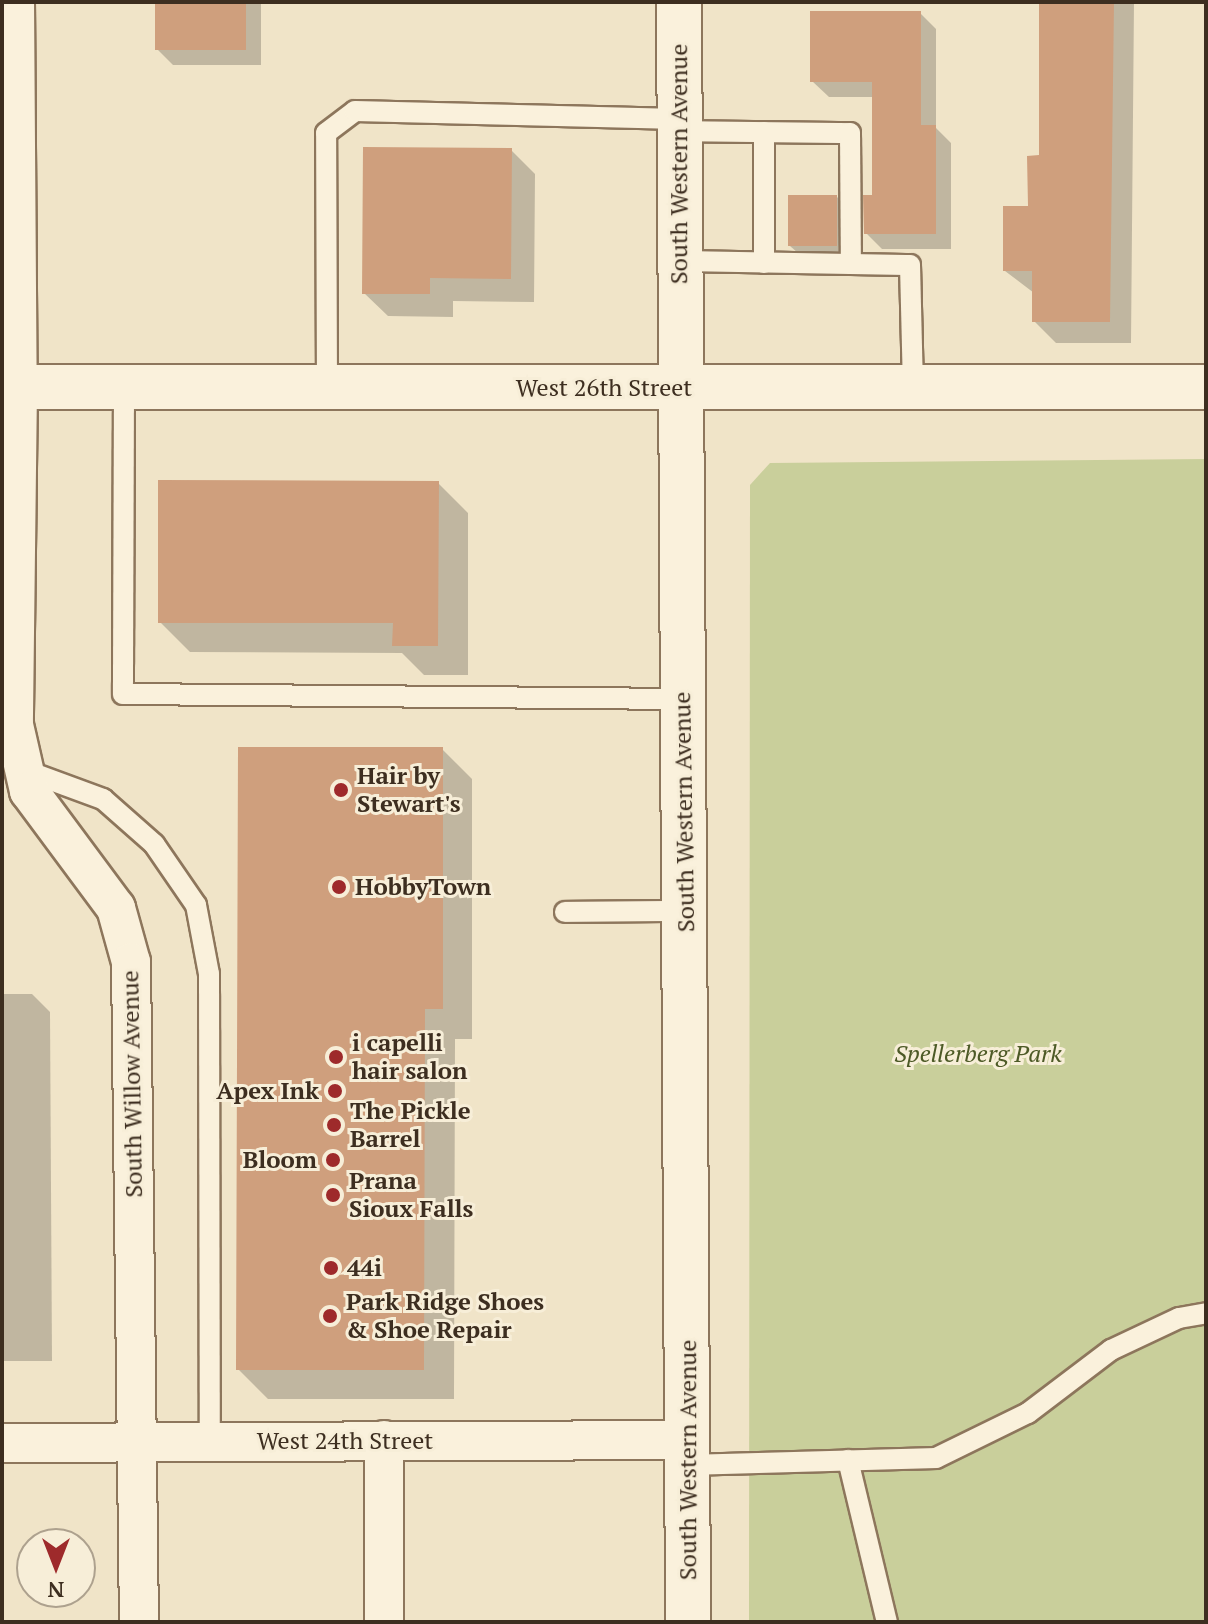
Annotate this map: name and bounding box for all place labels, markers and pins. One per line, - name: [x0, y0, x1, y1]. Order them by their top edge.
- place label: Hair by Stewart's: [357, 762, 461, 818]
- marker: Hair by Stewart's: [332, 781, 350, 799]
- place label: HobbyTown: [355, 873, 491, 901]
- marker: HobbyTown: [330, 878, 348, 896]
- place label: i capelli hair salon: [352, 1029, 467, 1085]
- marker: i capelli hair salon: [327, 1048, 345, 1066]
- place label: Apex Ink: [216, 1077, 319, 1105]
- marker: Apex Ink: [326, 1082, 344, 1100]
- place label: The Pickle Barrel: [350, 1097, 471, 1153]
- marker: The Pickle Barrel: [325, 1116, 343, 1134]
- place label: Bloom: [243, 1146, 317, 1174]
- marker: Bloom: [324, 1151, 342, 1169]
- place label: Prana Sioux Falls: [349, 1167, 473, 1223]
- marker: Prana Sioux Falls: [324, 1186, 342, 1204]
- place label: 44i: [347, 1254, 382, 1282]
- marker: 44i: [322, 1259, 340, 1277]
- place label: Park Ridge Shoes & Shoe Repair: [346, 1288, 544, 1344]
- marker: Park Ridge Shoes & Shoe Repair: [321, 1307, 339, 1325]

